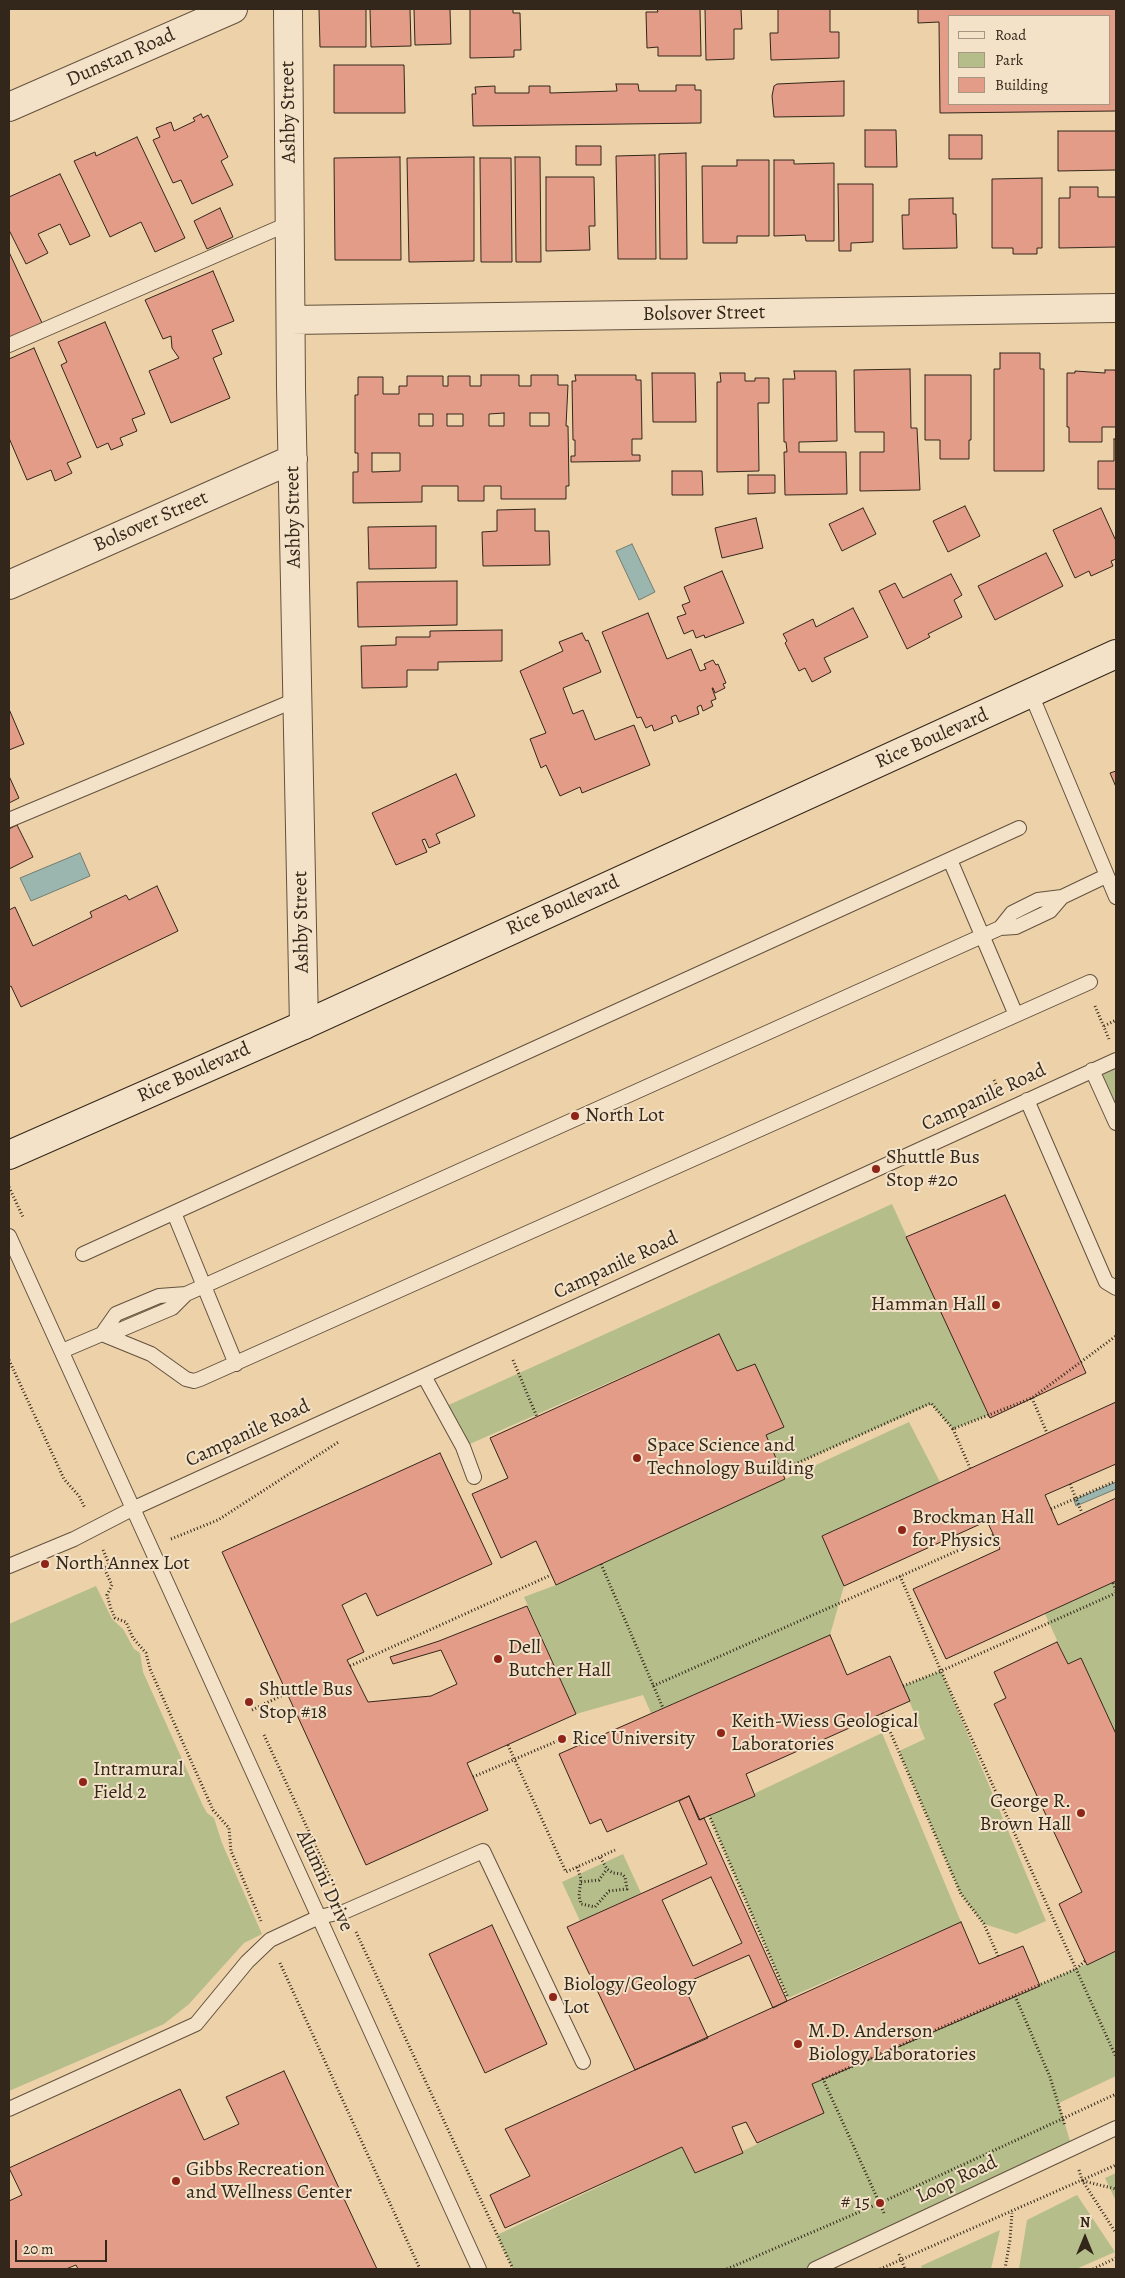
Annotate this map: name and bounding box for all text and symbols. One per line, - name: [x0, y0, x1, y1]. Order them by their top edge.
- legend: [948, 15, 1110, 105]
- street label: Dunstan Road: [63, 23, 179, 93]
- text: Road: [995, 25, 1026, 45]
- text: Park: [995, 50, 1023, 70]
- street label: Ashby Street: [276, 61, 302, 163]
- text: Building: [995, 75, 1048, 95]
- street label: Bolsover Street: [642, 301, 766, 327]
- street label: Ashby Street: [281, 466, 307, 568]
- street label: Bolsover Street: [90, 486, 212, 558]
- street label: Rice Boulevard: [872, 703, 992, 775]
- street label: Rice Boulevard: [503, 870, 623, 942]
- street label: Ashby Street: [289, 871, 315, 973]
- street label: Rice Boulevard: [134, 1037, 254, 1109]
- street label: Campanile Road: [918, 1059, 1050, 1137]
- place label: North Lot: [585, 1104, 665, 1128]
- marker: North Lot: [569, 1110, 581, 1122]
- place label: Shuttle Bus Stop #20: [886, 1146, 980, 1193]
- marker: Shuttle Bus Stop #20: [870, 1163, 882, 1175]
- street label: Campanile Road: [550, 1227, 682, 1305]
- place label: Hamman Hall: [871, 1293, 986, 1317]
- marker: Hamman Hall: [990, 1299, 1002, 1311]
- street label: Campanile Road: [182, 1395, 314, 1473]
- place label: Space Science and Technology Building: [647, 1434, 814, 1481]
- marker: Space Science and Technology Building: [631, 1452, 643, 1464]
- place label: Brockman Hall for Physics: [912, 1506, 1034, 1553]
- marker: Brockman Hall for Physics: [896, 1524, 908, 1536]
- place label: North Annex Lot: [55, 1552, 190, 1576]
- marker: North Annex Lot: [39, 1558, 51, 1570]
- place label: Dell Butcher Hall: [508, 1636, 611, 1683]
- marker: Dell Butcher Hall: [492, 1653, 504, 1665]
- place label: Shuttle Bus Stop #18: [259, 1678, 353, 1725]
- marker: Shuttle Bus Stop #18: [243, 1696, 255, 1708]
- place label: Keith-Wiess Geological Laboratories: [731, 1710, 918, 1757]
- place label: Rice University: [572, 1727, 695, 1751]
- marker: Keith-Wiess Geological Laboratories: [715, 1727, 727, 1739]
- marker: Rice University: [556, 1733, 568, 1745]
- place label: Intramural Field 2: [93, 1758, 183, 1805]
- marker: Intramural Field 2: [77, 1776, 89, 1788]
- place label: George R. Brown Hall: [979, 1790, 1071, 1837]
- marker: George R. Brown Hall: [1075, 1807, 1087, 1819]
- street label: Alumni Drive: [290, 1826, 358, 1936]
- place label: Biology/Geology Lot: [563, 1973, 696, 2020]
- marker: Biology/Geology Lot: [547, 1991, 559, 2003]
- place label: M.D. Anderson Biology Laboratories: [808, 2020, 976, 2067]
- marker: M.D. Anderson Biology Laboratories: [792, 2038, 804, 2050]
- street label: Loop Road: [913, 2151, 1001, 2209]
- place label: Gibbs Recreation and Wellness Center: [186, 2158, 352, 2205]
- marker: Gibbs Recreation and Wellness Center: [170, 2175, 182, 2187]
- place label: # 15: [841, 2191, 870, 2215]
- marker: # 15: [874, 2197, 886, 2209]
- north arrow: [1060, 2213, 1110, 2263]
- text: N: [1080, 2213, 1090, 2232]
- scale bar: [18, 2230, 110, 2262]
- text: 20 m: [23, 2239, 54, 2259]

